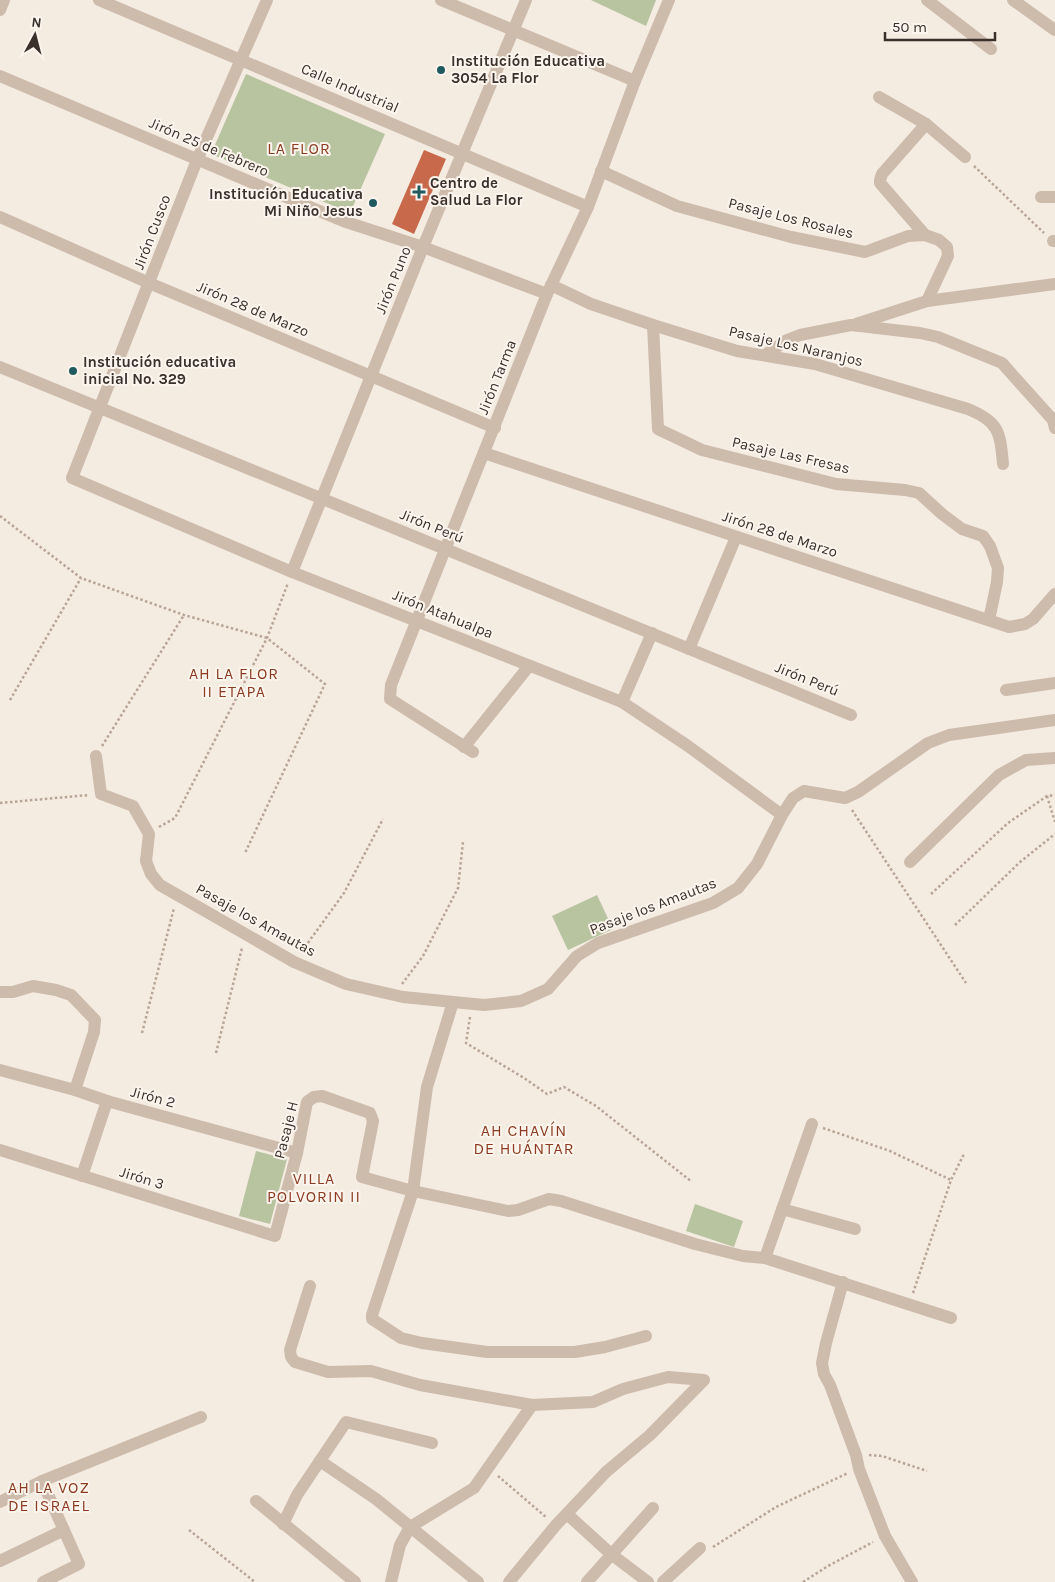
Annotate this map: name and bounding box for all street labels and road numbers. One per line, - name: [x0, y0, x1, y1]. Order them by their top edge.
- street label: Calle Industrial: [299, 59, 401, 117]
- street label: Jirón 25 de Febrero: [146, 114, 272, 180]
- street label: Jirón Cusco: [129, 192, 175, 272]
- street label: Pasaje Los Rosales: [726, 194, 856, 242]
- street label: Jirón Puno: [371, 244, 415, 316]
- street label: Jirón 28 de Marzo: [194, 277, 312, 341]
- street label: Pasaje Los Naranjos: [727, 322, 865, 370]
- street label: Jirón Tarma: [474, 337, 520, 417]
- street label: Pasaje Las Fresas: [730, 433, 852, 477]
- street label: Jirón Perú: [397, 505, 467, 547]
- street label: Jirón 28 de Marzo: [720, 507, 840, 561]
- street label: Jirón Atahualpa: [390, 586, 496, 642]
- street label: Jirón Perú: [772, 658, 842, 700]
- street label: Pasaje los Amautas: [587, 874, 719, 938]
- street label: Pasaje los Amautas: [193, 880, 319, 960]
- street label: Jirón 2: [129, 1082, 177, 1112]
- street label: Pasaje H: [270, 1099, 302, 1161]
- street label: Jirón 3: [118, 1163, 166, 1193]

